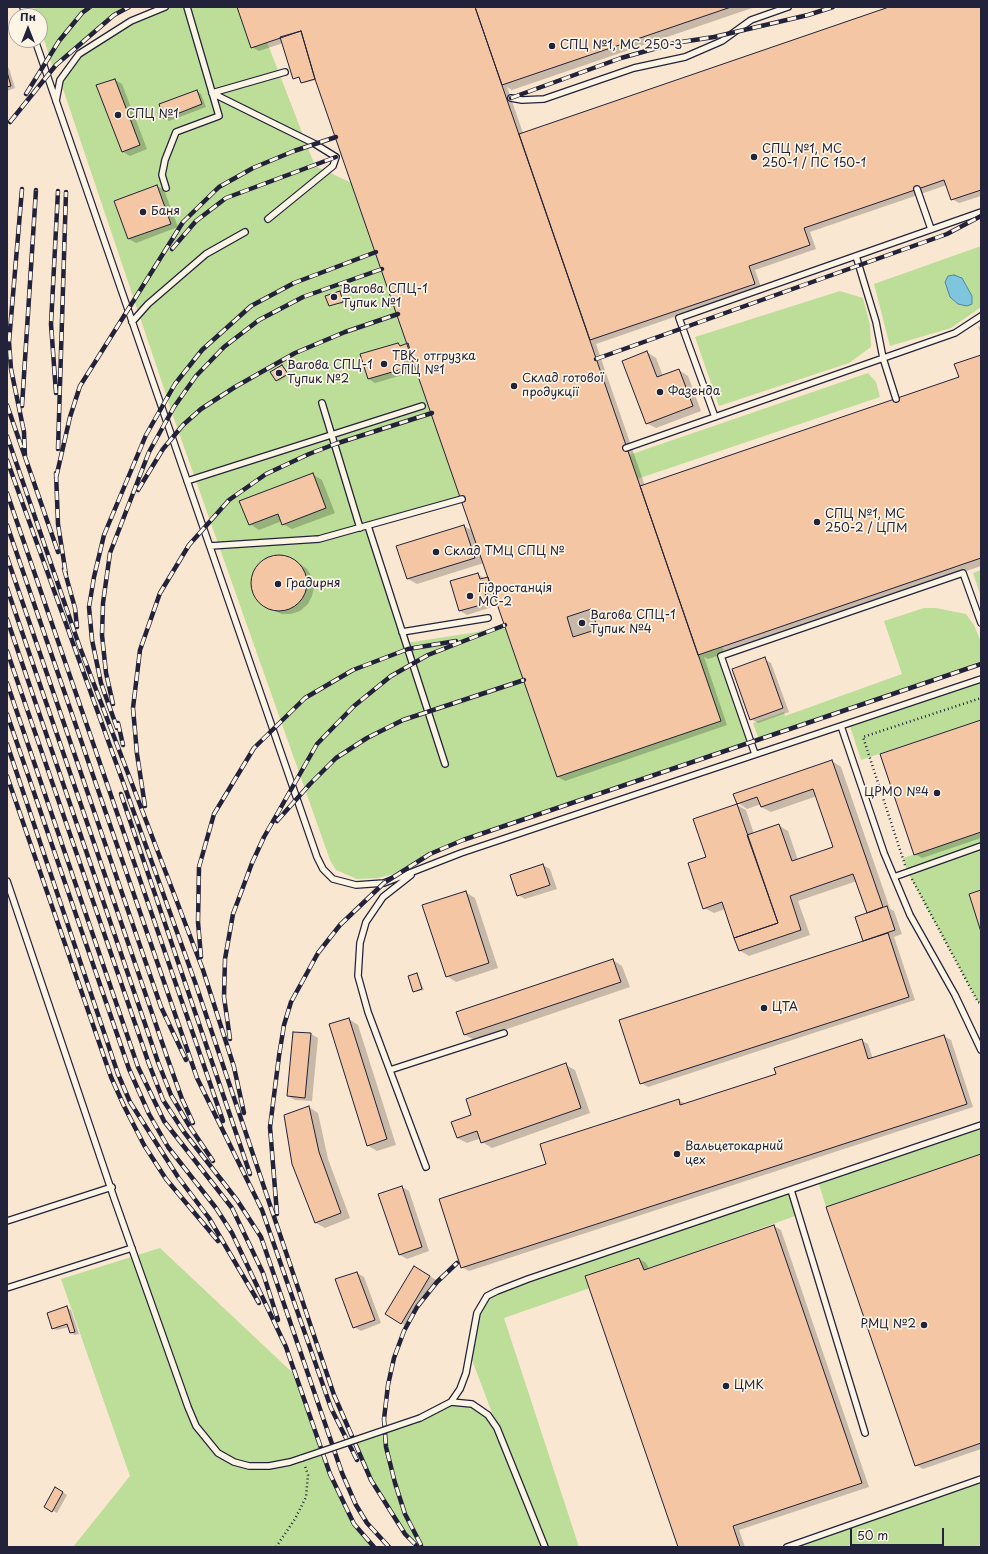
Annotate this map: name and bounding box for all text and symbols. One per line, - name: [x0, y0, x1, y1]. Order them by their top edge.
- north arrow: [8, 8, 48, 48]
- text: Пн: [20, 8, 36, 25]
- place label: СПЦ №1, МС 250-3: [560, 39, 682, 53]
- marker: СПЦ №1, МС 250-3: [547, 41, 557, 51]
- place label: СПЦ №1: [126, 108, 179, 122]
- marker: СПЦ №1: [113, 110, 123, 120]
- place label: СПЦ №1, МС 250-1 / ПС 150-1: [762, 143, 866, 171]
- marker: СПЦ №1, МС 250-1 / ПС 150-1: [749, 152, 759, 162]
- place label: Баня: [151, 205, 180, 219]
- marker: Баня: [138, 207, 148, 217]
- place label: Вагова СПЦ-1 Тупик №1: [342, 283, 428, 311]
- marker: Вагова СПЦ-1 Тупик №1: [329, 292, 339, 302]
- place label: ТВК, отгрузка СПЦ №1: [392, 350, 476, 378]
- place label: Вагова СПЦ-1 Тупик №2: [287, 359, 373, 387]
- marker: ТВК, отгрузка СПЦ №1: [379, 359, 389, 369]
- marker: Вагова СПЦ-1 Тупик №2: [274, 368, 284, 378]
- place label: Склад готової продукції: [522, 372, 604, 400]
- marker: Склад готової продукції: [509, 381, 519, 391]
- place label: Фазенда: [668, 385, 720, 399]
- marker: Фазенда: [655, 387, 665, 397]
- place label: СПЦ №1, МС 250-2 / ЦПМ: [825, 508, 907, 536]
- marker: СПЦ №1, МС 250-2 / ЦПМ: [812, 517, 822, 527]
- place label: Склад ТМЦ СПЦ №: [444, 545, 565, 559]
- marker: Склад ТМЦ СПЦ №: [431, 547, 441, 557]
- place label: Градирня: [286, 577, 341, 591]
- marker: Градирня: [273, 579, 283, 589]
- place label: Гідростанція МС-2: [478, 582, 552, 610]
- marker: Гідростанція МС-2: [465, 591, 475, 601]
- place label: Вагова СПЦ-1 Тупик №4: [590, 609, 676, 637]
- marker: Вагова СПЦ-1 Тупик №4: [577, 618, 587, 628]
- place label: ЦРМО №4: [864, 786, 929, 800]
- marker: ЦРМО №4: [932, 788, 942, 798]
- place label: ЦТА: [772, 1001, 798, 1015]
- marker: ЦТА: [759, 1003, 769, 1013]
- place label: Вальцетокарний цех: [685, 1140, 783, 1168]
- marker: Вальцетокарний цех: [672, 1149, 682, 1159]
- place label: РМЦ №2: [861, 1318, 916, 1332]
- marker: РМЦ №2: [919, 1320, 929, 1330]
- place label: ЦМК: [734, 1379, 764, 1393]
- marker: ЦМК: [721, 1381, 731, 1391]
- scale bar: [852, 1520, 946, 1546]
- text: 50 m: [857, 1526, 888, 1544]

